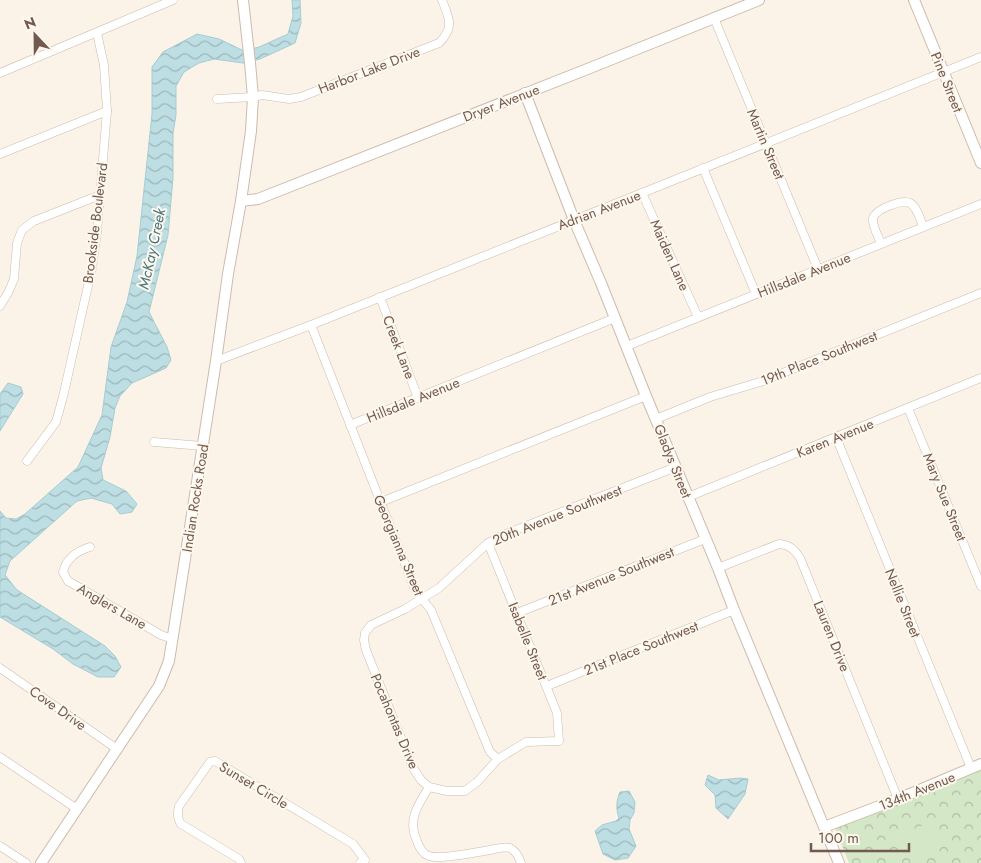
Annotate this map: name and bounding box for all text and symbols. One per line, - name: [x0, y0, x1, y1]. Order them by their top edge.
- north arrow: [10, 10, 60, 60]
- text: N: [21, 12, 39, 34]
- street label: Harbor Lake Drive: [315, 41, 423, 99]
- street label: Pine Street: [926, 49, 968, 116]
- street label: Dryer Avenue: [460, 79, 542, 127]
- street label: Martin Street: [742, 106, 790, 183]
- street label: Brookside Boulevard: [78, 162, 112, 284]
- street label: Adrian Avenue: [555, 185, 643, 235]
- water label: McKay Creek: [133, 206, 171, 292]
- street label: Maiden Lane: [645, 216, 695, 294]
- street label: Hillsdale Avenue: [755, 247, 853, 303]
- street label: Creek Lane: [378, 312, 420, 382]
- street label: 19th Place Southwest: [758, 325, 881, 390]
- street label: Hillsdale Avenue: [364, 372, 462, 428]
- street label: Karen Avenue: [793, 413, 877, 463]
- street label: Gladys Street: [649, 421, 697, 502]
- street label: Indian Rocks Road: [177, 443, 213, 553]
- street label: Mary Sue Street: [918, 450, 972, 545]
- street label: 20th Avenue Southwest: [489, 480, 625, 550]
- street label: Georgianna Street: [369, 492, 429, 599]
- street label: 21st Avenue Southwest: [545, 541, 678, 610]
- street label: Nellie Street: [880, 565, 926, 641]
- street label: Anglers Lane: [74, 578, 150, 634]
- street label: Lauren Drive: [809, 598, 855, 674]
- street label: Isabelle Street: [503, 599, 553, 683]
- street label: 21st Place Southwest: [581, 616, 702, 680]
- street label: Pocahontas Drive: [366, 670, 424, 772]
- street label: Cove Drive: [25, 681, 91, 735]
- street label: Sunset Circle: [216, 756, 292, 814]
- street label: 134th Avenue: [876, 767, 958, 815]
- scale bar: [811, 820, 908, 852]
- text: 100 m: [818, 827, 859, 849]

